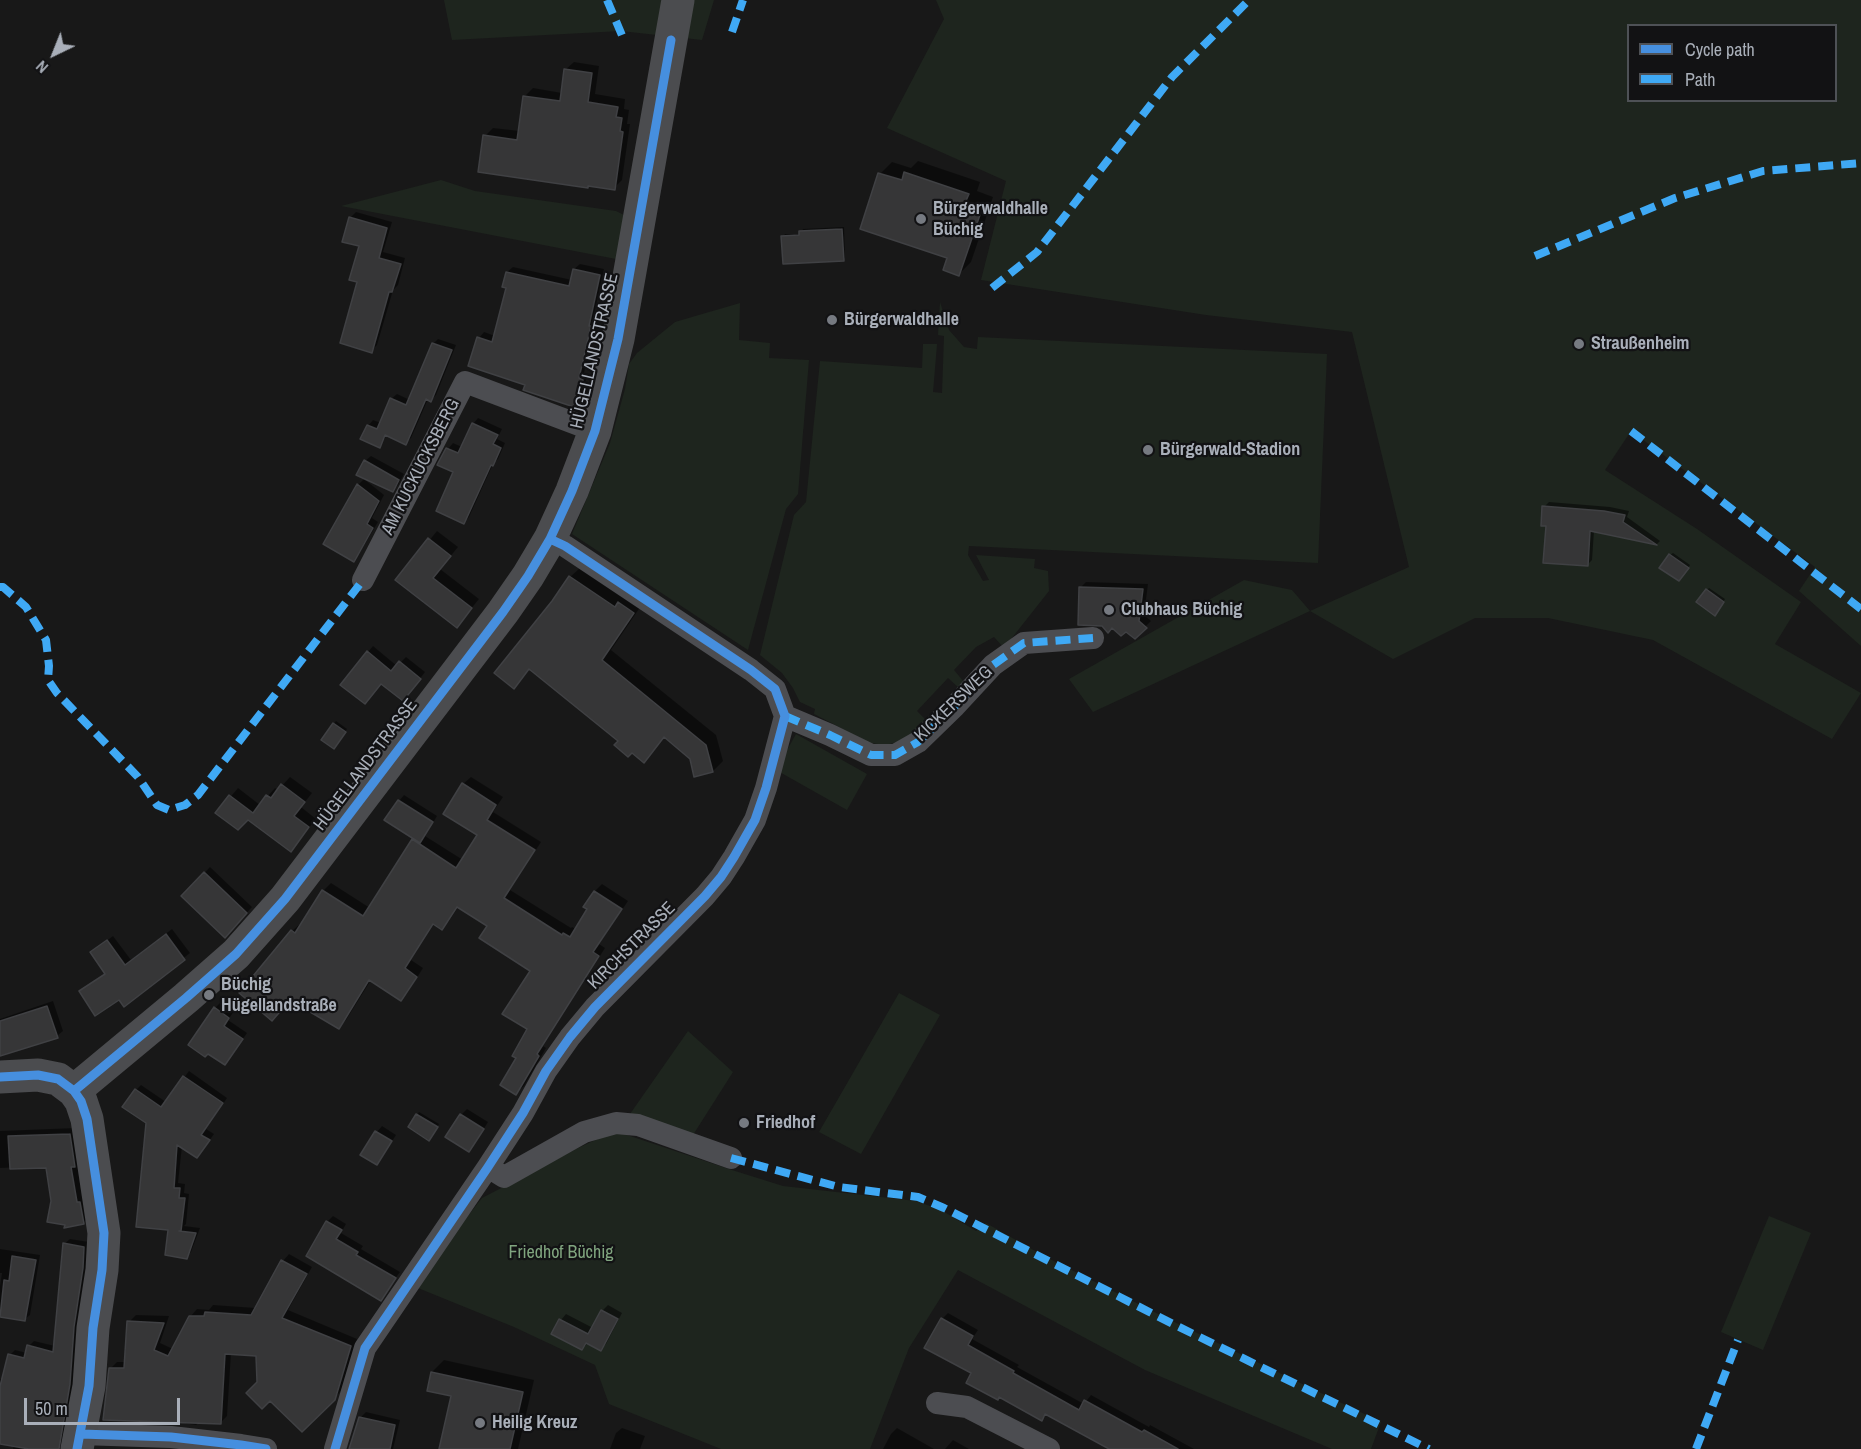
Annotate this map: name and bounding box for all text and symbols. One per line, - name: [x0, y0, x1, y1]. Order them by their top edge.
- north arrow: [24, 24, 84, 84]
- legend: [1627, 24, 1837, 102]
- text: Cycle path: [1685, 37, 1755, 62]
- text: N: [31, 56, 53, 78]
- text: Path: [1685, 67, 1715, 92]
- place label: Bürgerwaldhalle Büchig: [933, 198, 1048, 240]
- marker: Bürgerwaldhalle Büchig: [914, 212, 928, 226]
- street label: HÜGELLANDSTRASSE: [567, 271, 623, 431]
- place label: Bürgerwaldhalle: [844, 309, 959, 331]
- marker: Bürgerwaldhalle: [825, 313, 839, 327]
- place label: Straußenheim: [1591, 333, 1689, 355]
- marker: Straußenheim: [1572, 337, 1586, 351]
- street label: AM KUCKUCKSBERG: [377, 395, 465, 539]
- place label: Bürgerwald-Stadion: [1160, 439, 1300, 461]
- marker: Bürgerwald-Stadion: [1141, 443, 1155, 457]
- place label: Clubhaus Büchig: [1121, 599, 1242, 621]
- marker: Clubhaus Büchig: [1102, 603, 1116, 617]
- street label: KICKERSWEG: [911, 661, 997, 747]
- street label: HÜGELLANDSTRASSE: [309, 695, 423, 835]
- street label: KIRCHSTRASSE: [584, 898, 680, 994]
- place label: Büchig Hügellandstraße: [221, 974, 337, 1016]
- marker: Büchig Hügellandstraße: [202, 988, 216, 1002]
- place label: Friedhof: [756, 1112, 815, 1134]
- marker: Friedhof: [737, 1116, 751, 1130]
- park label: Friedhof Büchig: [508, 1242, 614, 1264]
- scale bar: [27, 1386, 183, 1424]
- text: 50 m: [35, 1396, 68, 1421]
- place label: Heilig Kreuz: [492, 1412, 577, 1434]
- marker: Heilig Kreuz: [473, 1416, 487, 1430]

